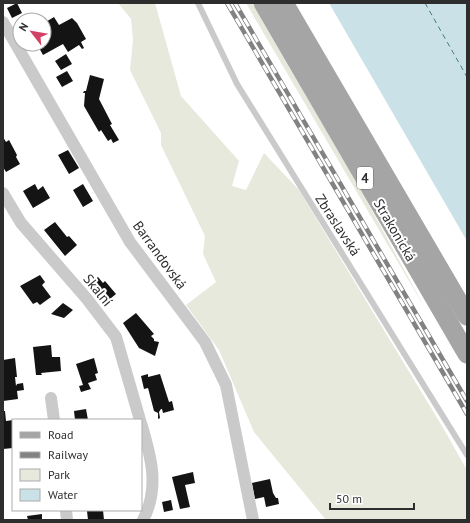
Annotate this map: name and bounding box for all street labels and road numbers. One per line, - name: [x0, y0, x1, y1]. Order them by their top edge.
- road number: 4: [357, 167, 373, 189]
- street label: Zbraslavská: [311, 191, 365, 259]
- street label: Strakonická: [370, 195, 420, 265]
- street label: Barrandovská: [129, 217, 191, 293]
- street label: Skalní: [79, 270, 117, 310]

